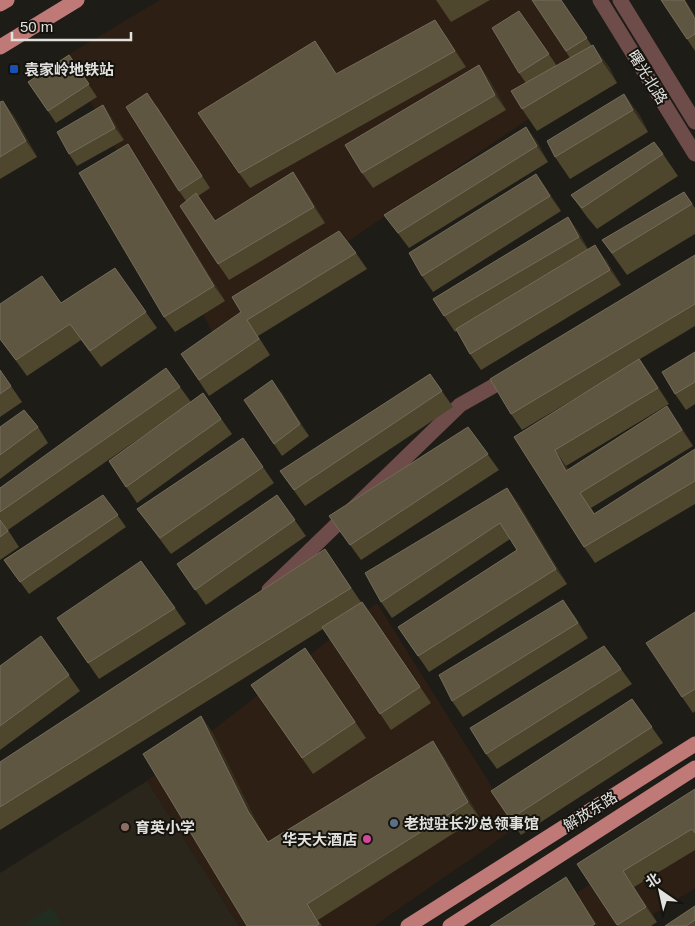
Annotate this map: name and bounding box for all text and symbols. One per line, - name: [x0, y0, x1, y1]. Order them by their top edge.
- scale bar: [12, 10, 131, 42]
- text: 50 m: [20, 18, 53, 35]
- street label: 曙光北路: [625, 47, 671, 107]
- place label: 袁家岭地铁站: [24, 61, 114, 78]
- marker: 袁家岭地铁站: [8, 63, 20, 75]
- street label: 解放东路: [560, 788, 620, 834]
- place label: 老挝驻长沙总领事馆: [404, 815, 539, 832]
- marker: 老挝驻长沙总领事馆: [388, 817, 400, 829]
- place label: 育英小学: [135, 819, 195, 836]
- marker: 育英小学: [119, 821, 131, 833]
- place label: 华天大酒店: [282, 831, 357, 848]
- marker: 华天大酒店: [361, 833, 373, 845]
- north arrow: [635, 866, 685, 916]
- text: 北: [642, 870, 663, 891]

